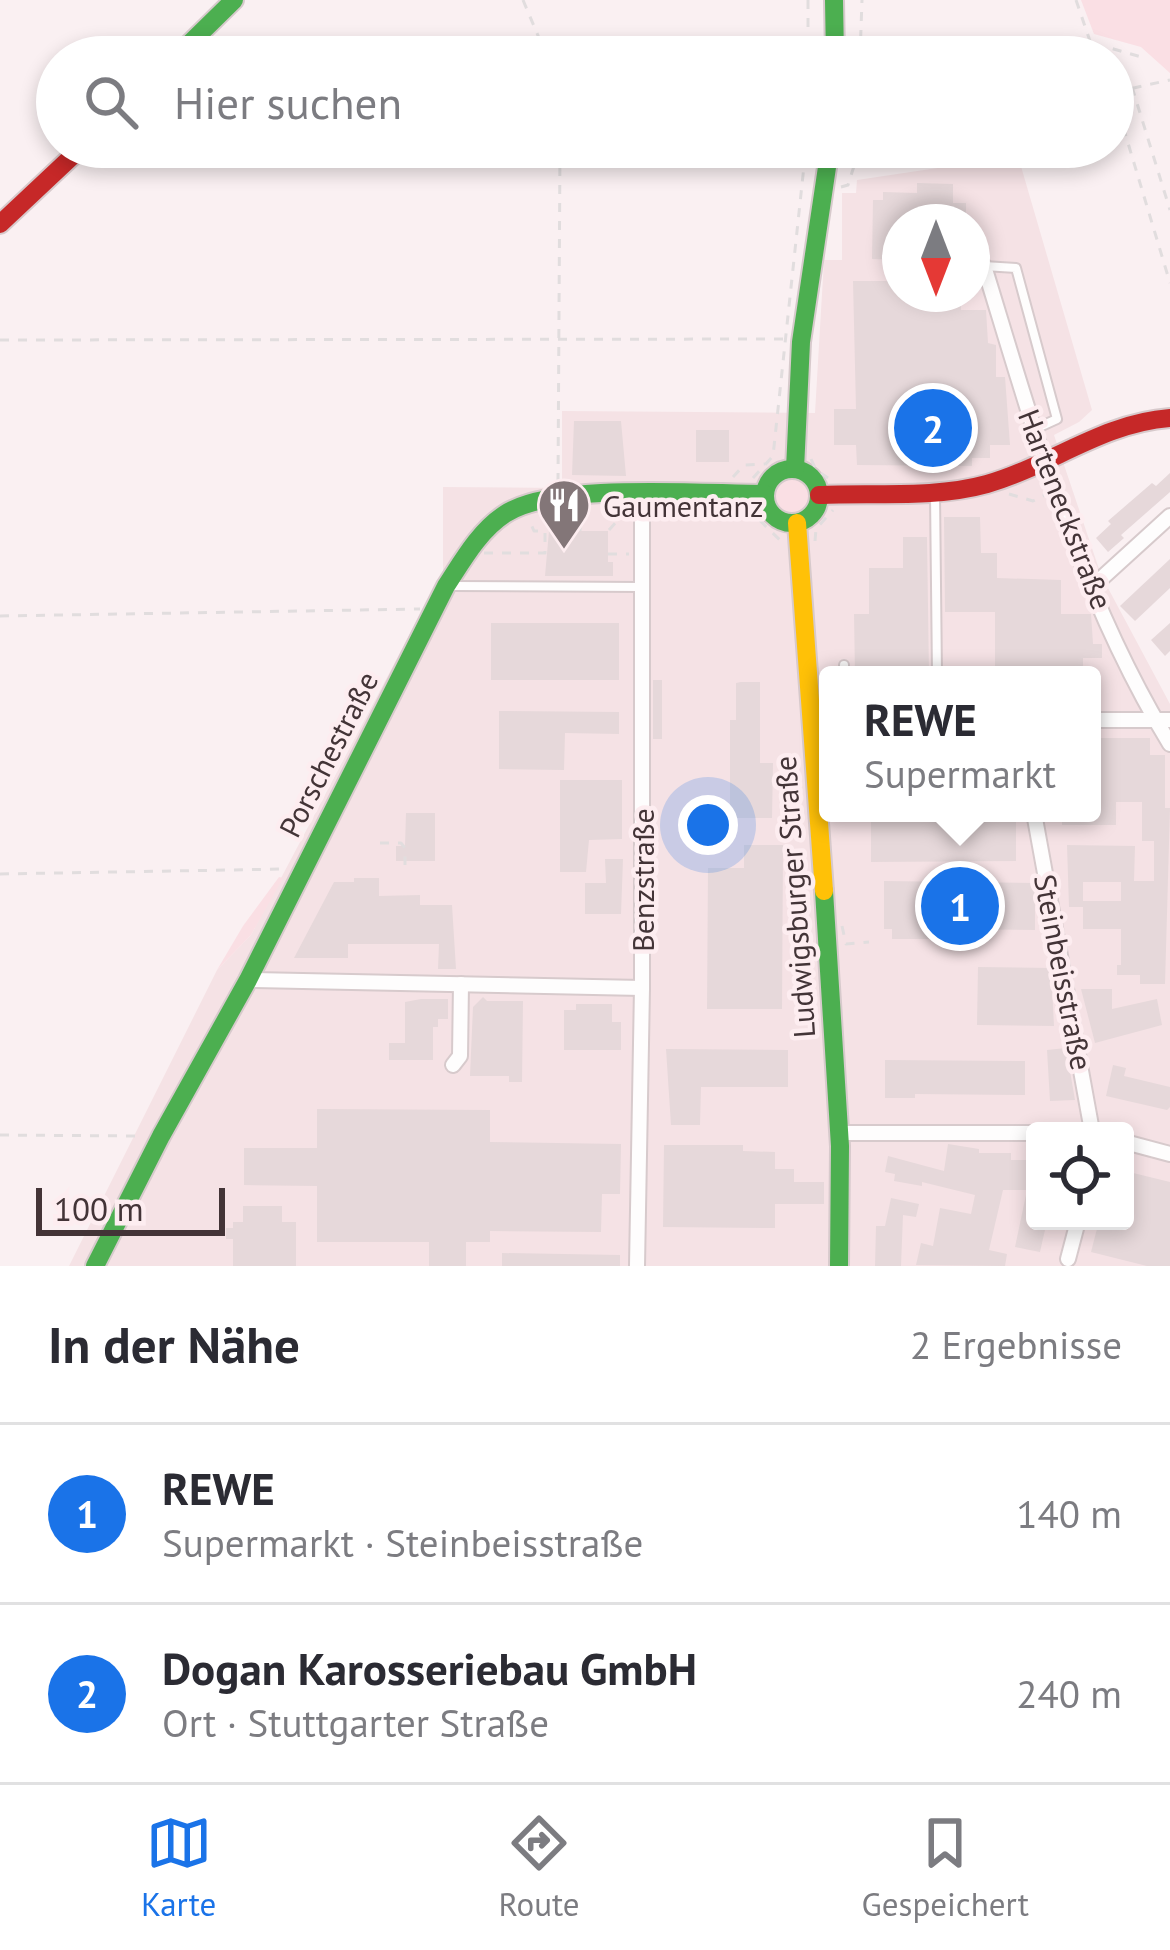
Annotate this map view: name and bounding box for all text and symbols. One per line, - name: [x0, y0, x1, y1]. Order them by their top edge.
- search box: [36, 36, 1134, 168]
- icon: search: [78, 69, 144, 135]
- text: Hier suchen: [174, 73, 402, 131]
- north arrow: [882, 204, 990, 312]
- pin: 2: [894, 383, 972, 473]
- street label: Harteneckstraße: [1010, 403, 1122, 615]
- restaurant icon: Gaumentanz: [536, 477, 592, 551]
- place label: Gaumentanz: [603, 486, 763, 525]
- street label: Porschestraße: [270, 665, 386, 843]
- popup: [819, 666, 1101, 822]
- text: REWE: [864, 690, 977, 748]
- text: Supermarkt: [864, 748, 1056, 799]
- street label: Ludwigsburger Straße: [765, 755, 823, 1039]
- your location: [678, 795, 738, 855]
- street label: Benzstraße: [623, 808, 662, 952]
- pin: 1: [921, 861, 999, 951]
- street label: Steinbeisstraße: [1026, 871, 1102, 1073]
- map controls: [1026, 1122, 1134, 1230]
- button: locate: [1026, 1122, 1134, 1230]
- scale bar: [36, 1182, 225, 1235]
- text: 100 m: [54, 1187, 144, 1230]
- text: In der Nähe: [48, 1311, 300, 1377]
- text: 2 Ergebnisse: [910, 1319, 1122, 1370]
- text: REWE: [162, 1459, 275, 1517]
- text: 1: [76, 1488, 98, 1539]
- text: 140 m: [1016, 1488, 1122, 1539]
- text: Supermarkt · Steinbeisstraße: [162, 1517, 643, 1568]
- text: Dogan Karosseriebau GmbH: [162, 1639, 697, 1697]
- text: 2: [76, 1668, 98, 1719]
- text: 240 m: [1016, 1668, 1122, 1719]
- text: Ort · Stuttgarter Straße: [162, 1697, 549, 1748]
- tab: Karte: [141, 1810, 216, 1925]
- tab: Route: [498, 1810, 580, 1925]
- tab: Gespeichert: [862, 1810, 1029, 1925]

